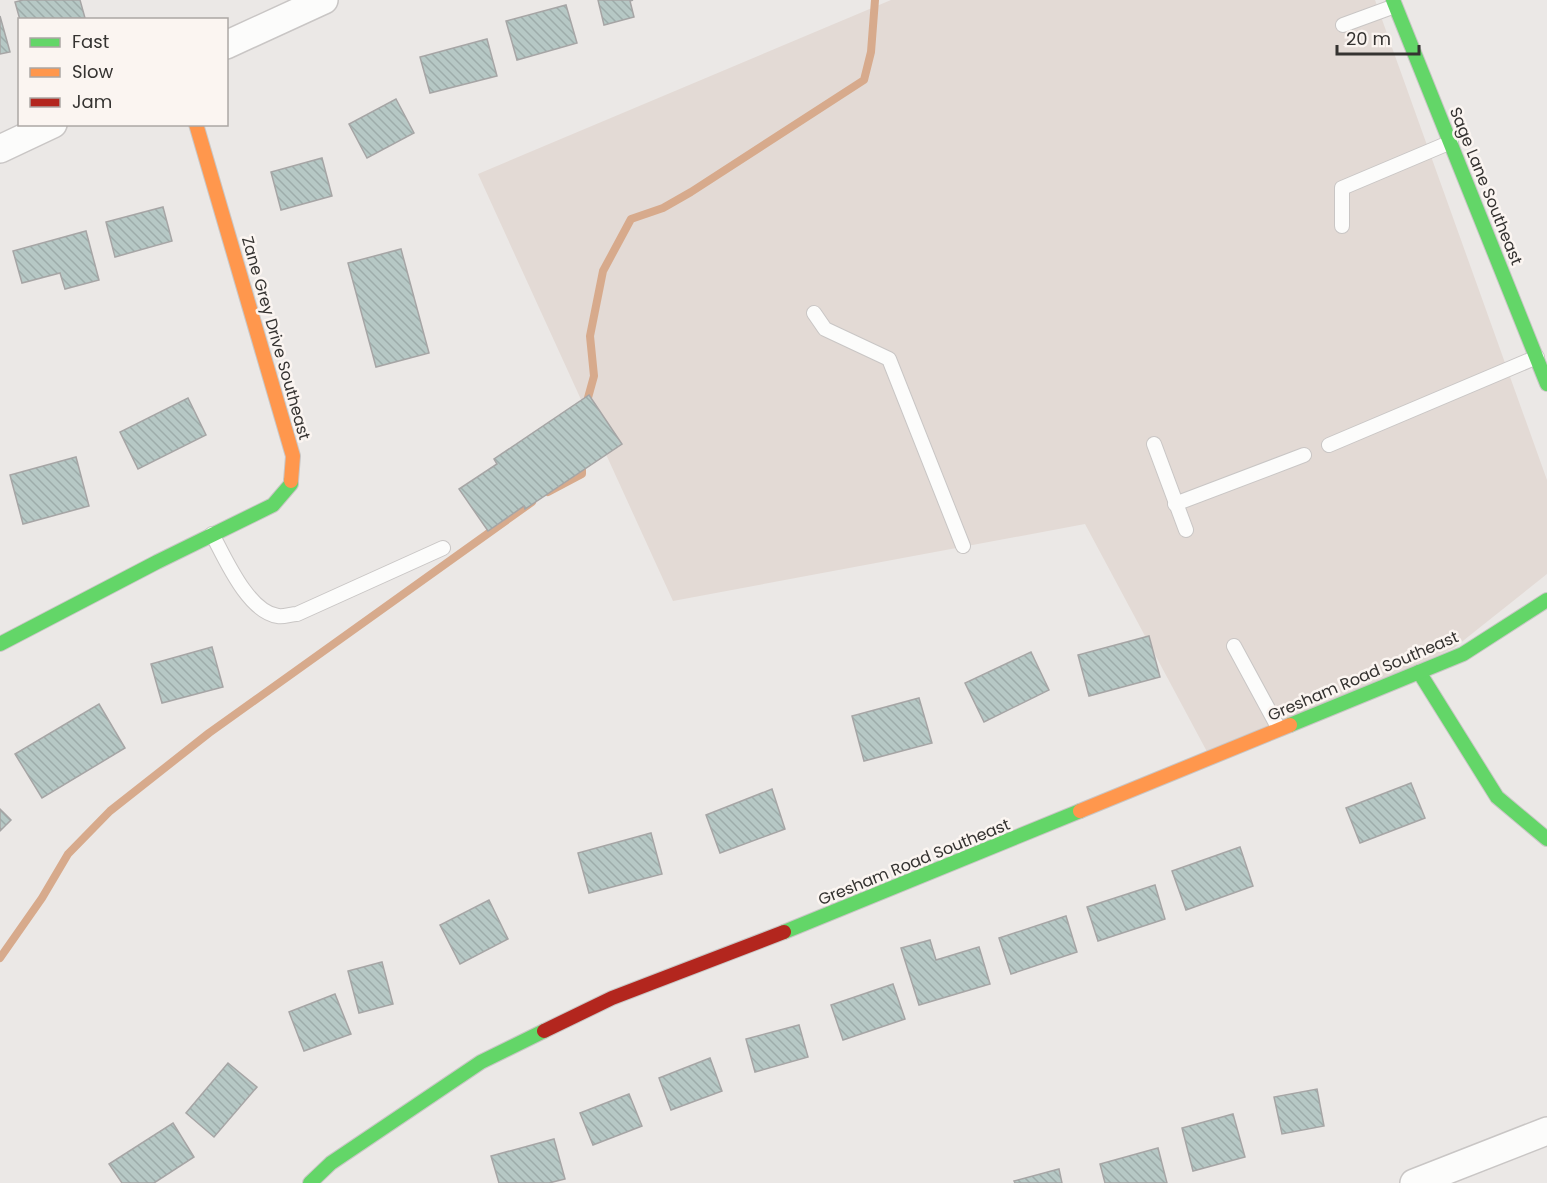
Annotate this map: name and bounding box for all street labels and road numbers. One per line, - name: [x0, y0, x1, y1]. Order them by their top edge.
- street label: Sage Lane Southeast: [1444, 104, 1528, 268]
- street label: Zane Grey Drive Southeast: [236, 234, 316, 443]
- street label: Gresham Road Southeast: [1264, 625, 1462, 727]
- street label: Gresham Road Southeast: [815, 813, 1014, 911]

